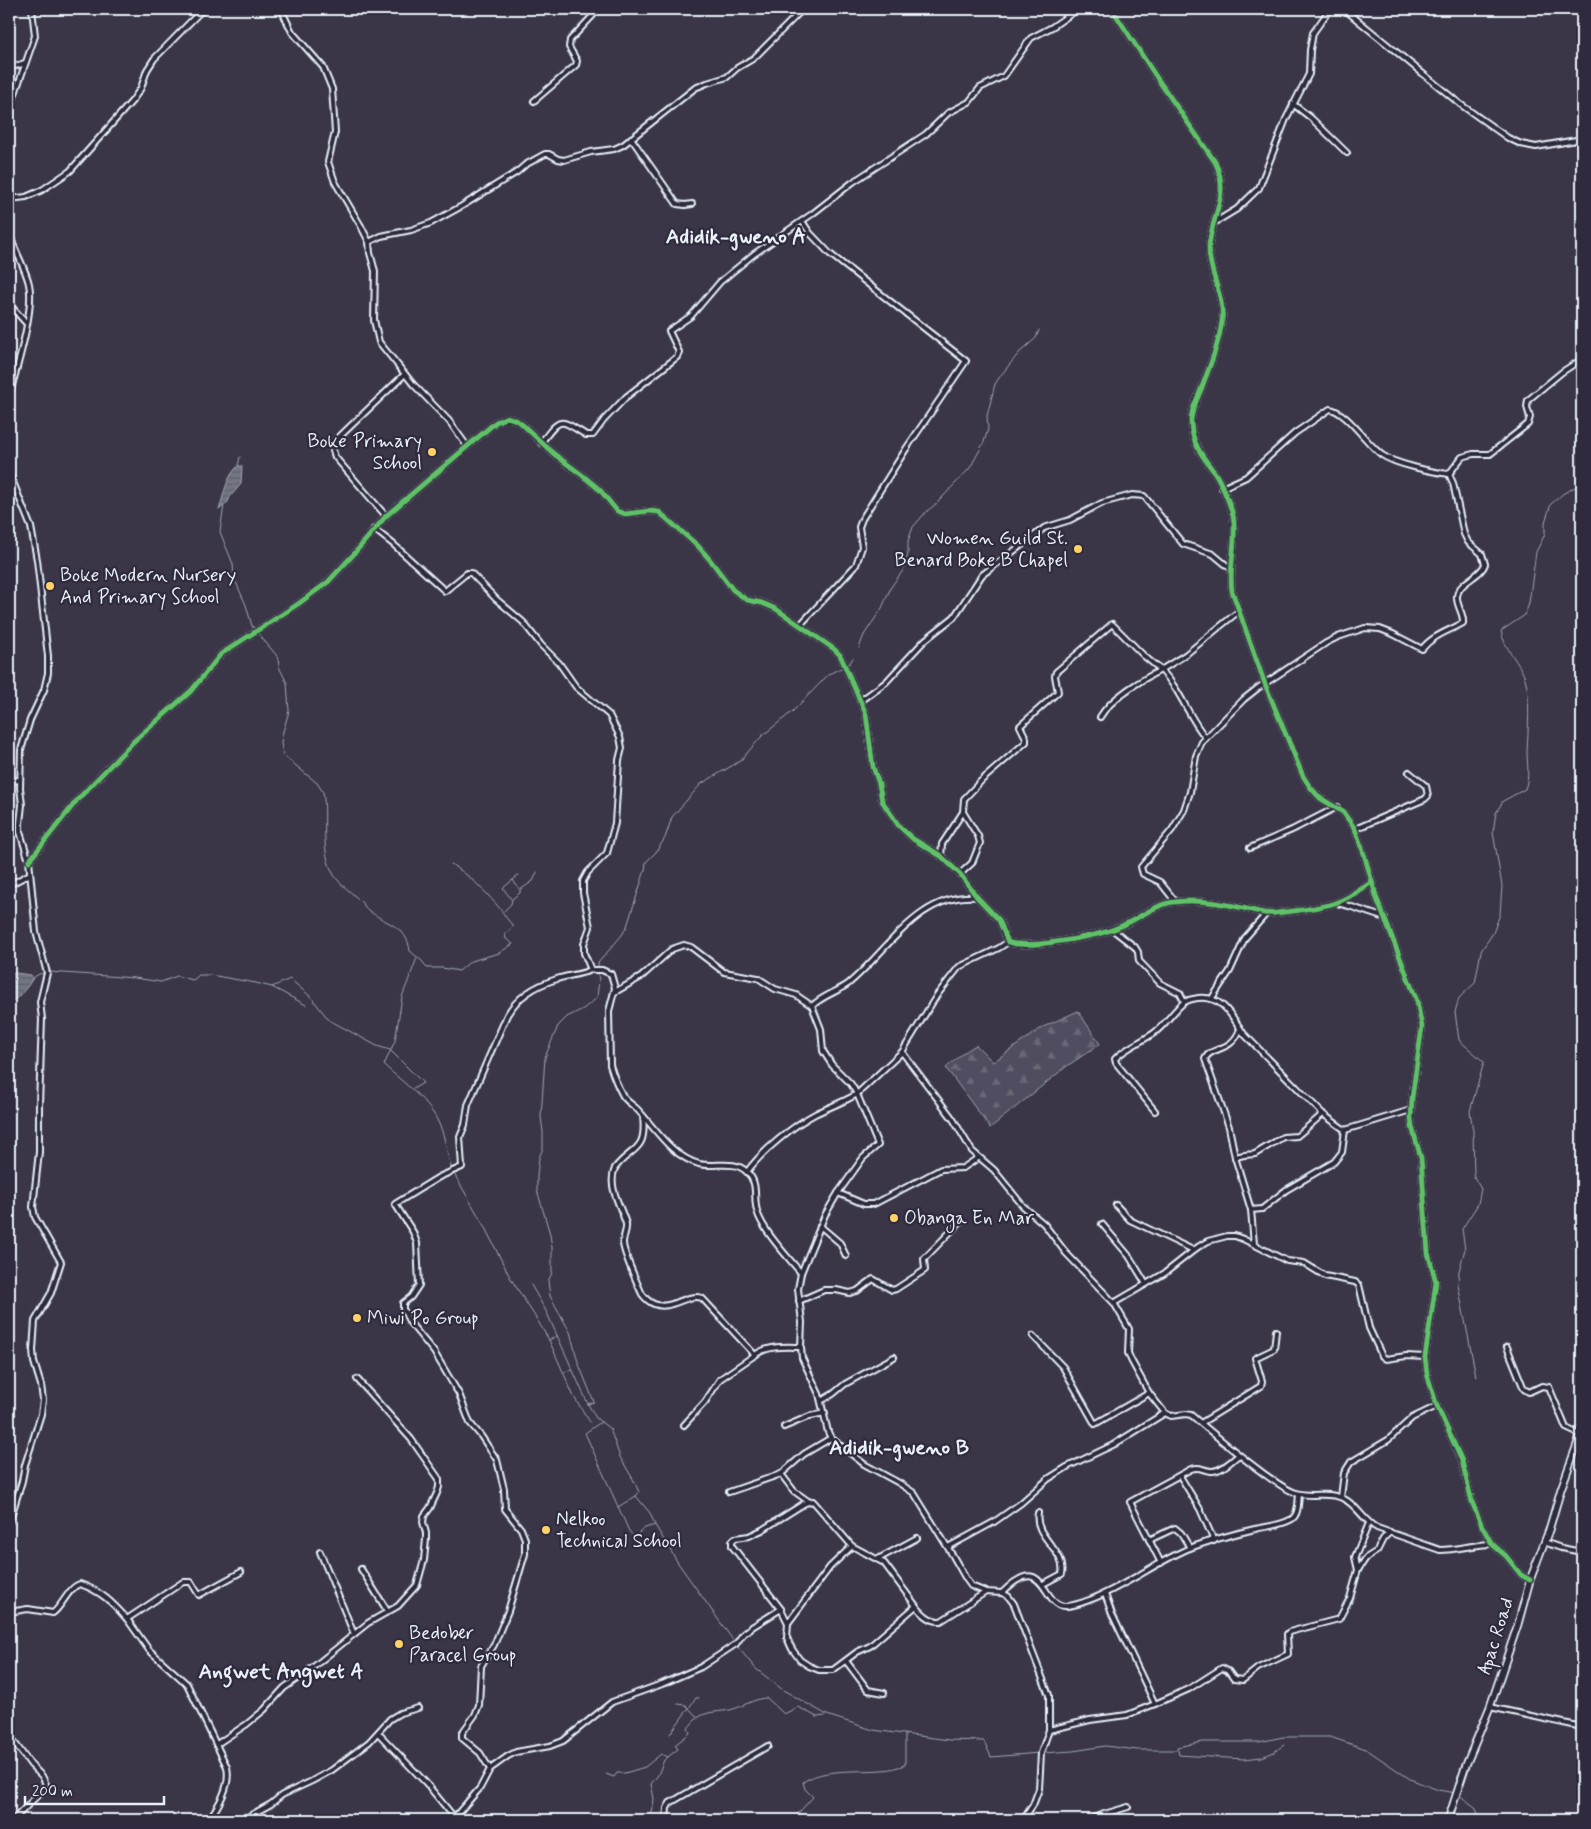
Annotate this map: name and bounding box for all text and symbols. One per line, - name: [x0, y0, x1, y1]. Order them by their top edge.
- district label: Adidik-gweno A: [666, 223, 806, 251]
- place label: Boke Primary School: [307, 429, 422, 476]
- marker: Boke Primary School: [426, 446, 438, 458]
- place label: Women Guild St. Benard Boke B Chapel: [895, 526, 1068, 573]
- marker: Women Guild St. Benard Boke B Chapel: [1072, 543, 1084, 555]
- place label: Boke Modern Nursery And Primary School: [60, 563, 236, 611]
- marker: Boke Modern Nursery And Primary School: [44, 580, 56, 592]
- place label: Obanga En Mar: [904, 1206, 1034, 1233]
- marker: Obanga En Mar: [888, 1212, 900, 1224]
- place label: Miwi Po Group: [367, 1306, 479, 1331]
- marker: Miwi Po Group: [351, 1312, 363, 1324]
- district label: Adidik-gweno B: [829, 1434, 969, 1462]
- place label: Nelkoo Technical School: [556, 1507, 682, 1554]
- marker: Nelkoo Technical School: [540, 1524, 552, 1536]
- street label: Apac Road: [1472, 1595, 1522, 1678]
- place label: Bedober Paracel Group: [409, 1621, 516, 1668]
- marker: Bedober Paracel Group: [393, 1638, 405, 1650]
- district label: Angwet Angwet A: [198, 1658, 364, 1688]
- scale bar: [25, 1774, 164, 1806]
- text: 200 m: [32, 1782, 73, 1802]

